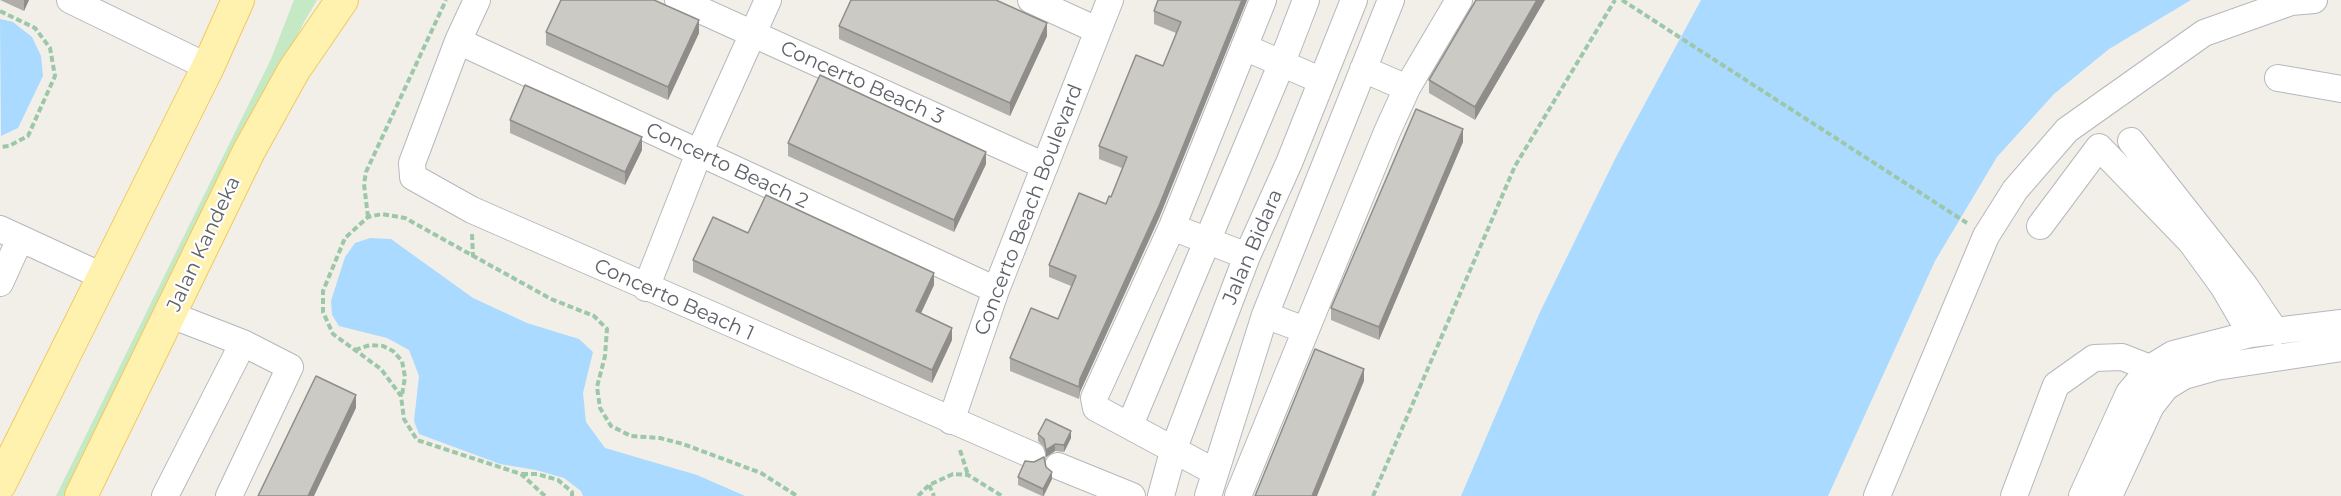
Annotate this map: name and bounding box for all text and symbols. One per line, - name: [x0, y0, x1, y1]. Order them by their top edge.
- street label: Concerto Beach 3: [776, 36, 948, 130]
- street label: Concerto Beach Boulevard: [970, 81, 1088, 339]
- street label: Concerto Beach 2: [642, 118, 812, 214]
- street label: Jalan Kandeka: [162, 173, 246, 315]
- street label: Jalan Bidara: [1218, 186, 1288, 308]
- street label: Concerto Beach 1: [590, 254, 758, 346]

